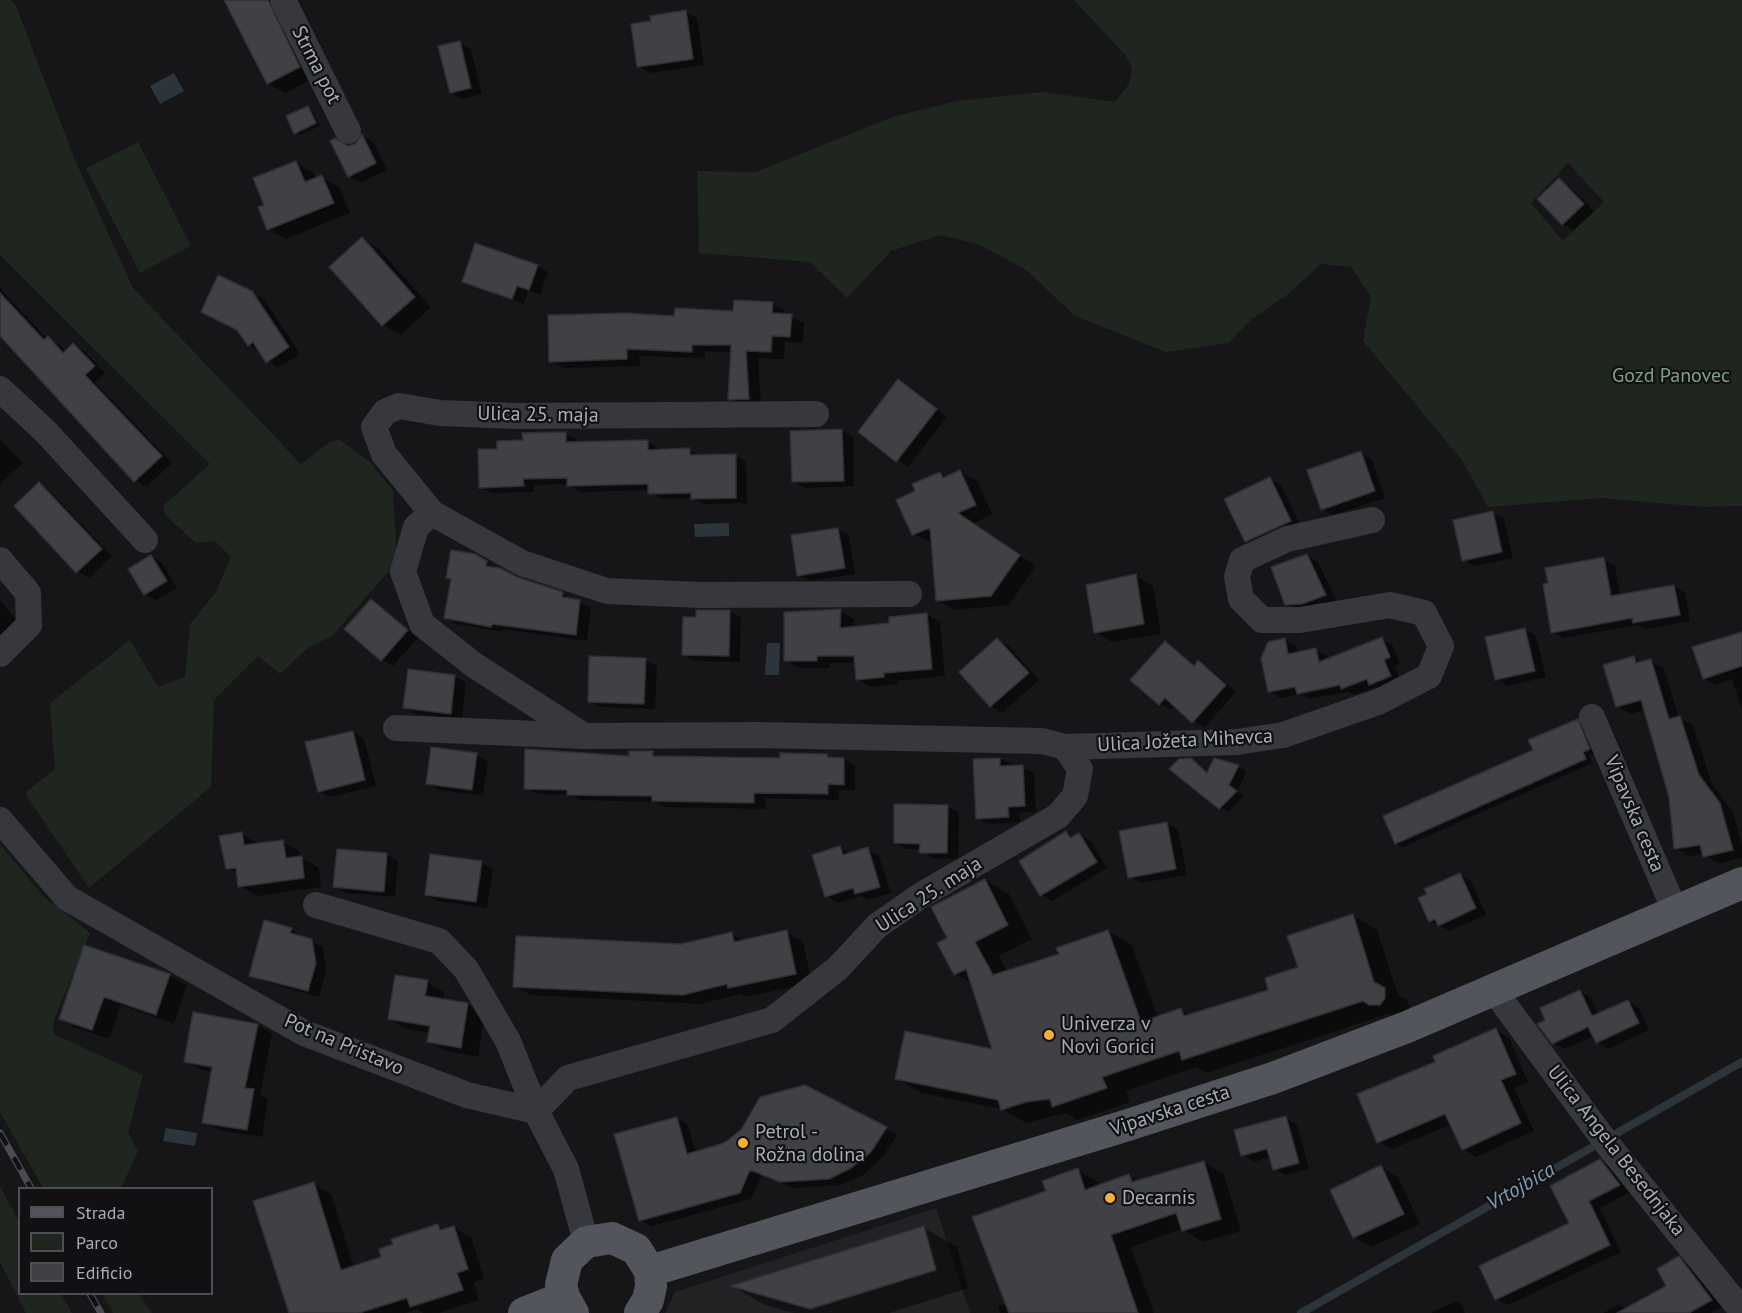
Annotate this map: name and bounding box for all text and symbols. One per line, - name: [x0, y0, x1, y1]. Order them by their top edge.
- street label: Strma pot: [286, 22, 346, 108]
- park label: Gozd Panovec: [1612, 364, 1730, 388]
- street label: Ulica 25. maja: [477, 402, 599, 428]
- street label: Ulica Jožeta Mihevca: [1097, 724, 1273, 758]
- street label: Vipavska cesta: [1599, 752, 1669, 876]
- street label: Ulica 25. maja: [872, 852, 986, 938]
- street label: Pot na Pristavo: [281, 1009, 407, 1081]
- place label: Univerza v Novi Gorici: [1061, 1012, 1155, 1059]
- marker: Univerza v Novi Gorici: [1042, 1028, 1056, 1042]
- street label: Ulica Angela Besednjaka: [1542, 1061, 1690, 1241]
- street label: Vipavska cesta: [1107, 1080, 1233, 1142]
- place label: Petrol - Rožna dolina: [755, 1120, 865, 1167]
- marker: Petrol - Rožna dolina: [736, 1136, 750, 1150]
- water label: Vrtojbica: [1482, 1157, 1560, 1217]
- place label: Decarnis: [1122, 1186, 1195, 1210]
- legend: [18, 1187, 213, 1295]
- marker: Decarnis: [1103, 1191, 1117, 1205]
- text: Strada: [76, 1201, 125, 1224]
- text: Parco: [76, 1231, 118, 1254]
- text: Edificio: [76, 1261, 132, 1284]

